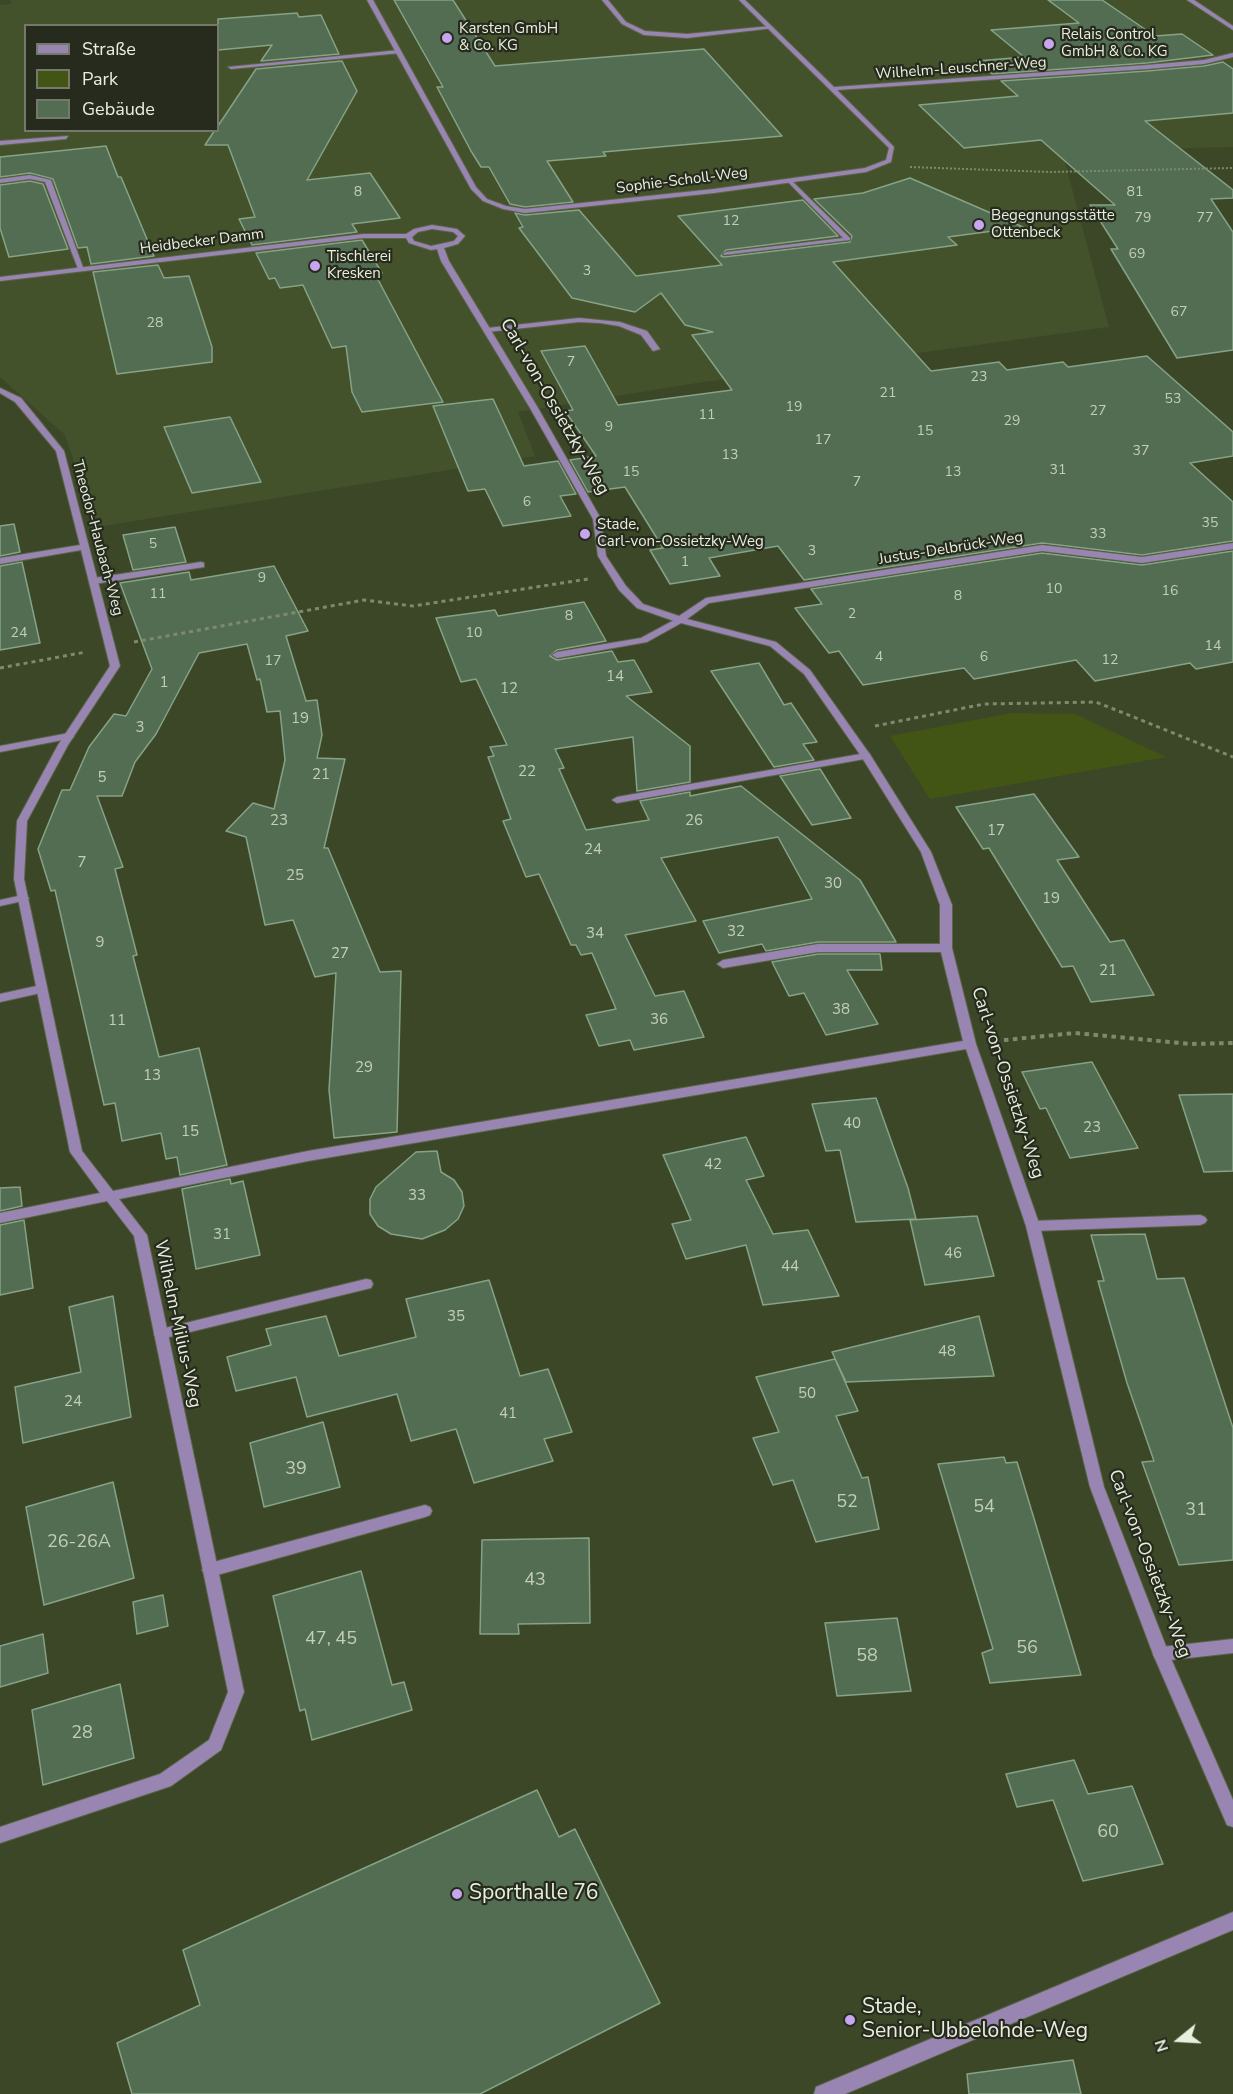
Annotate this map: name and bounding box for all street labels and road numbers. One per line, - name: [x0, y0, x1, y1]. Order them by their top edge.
- street label: Wilhelm-Leuschner-Weg: [875, 54, 1047, 84]
- street label: Sophie-Scholl-Weg: [615, 164, 749, 198]
- street label: Heidbecker Damm: [139, 225, 265, 259]
- street label: Carl-von-Ossietzky-Weg: [495, 315, 613, 499]
- street label: Theodor-Haubach-Weg: [68, 458, 126, 618]
- street label: Justus-Delbrück-Weg: [878, 529, 1024, 569]
- street label: Carl-von-Ossietzky-Weg: [966, 985, 1048, 1181]
- street label: Wilhelm-Milius-Weg: [149, 1238, 205, 1410]
- street label: Carl-von-Ossietzky-Weg: [1103, 1467, 1195, 1661]

